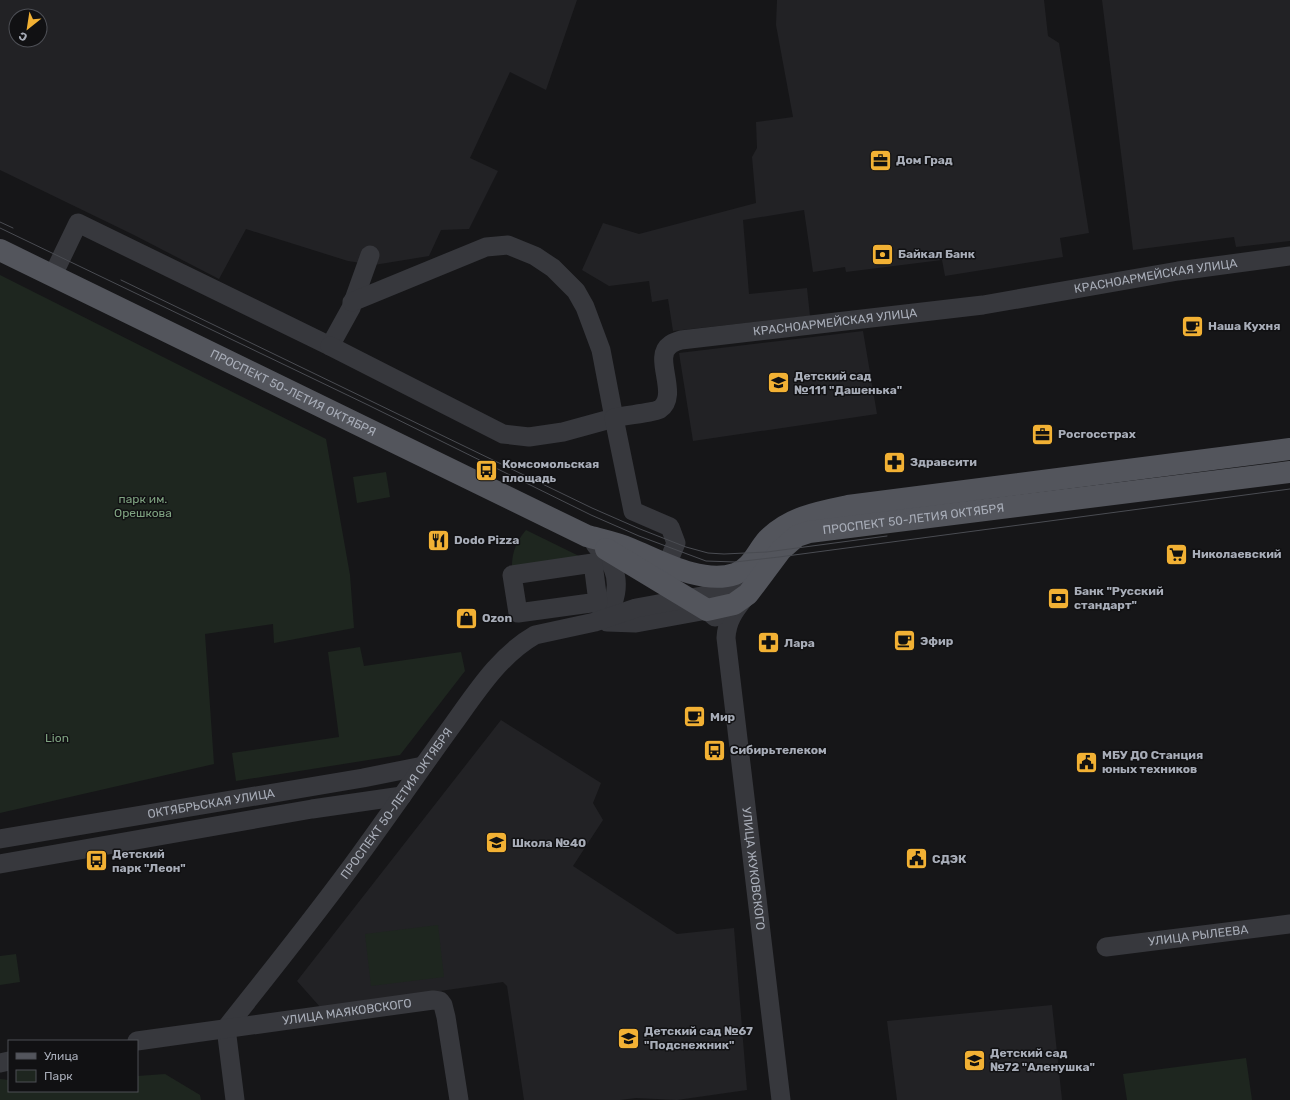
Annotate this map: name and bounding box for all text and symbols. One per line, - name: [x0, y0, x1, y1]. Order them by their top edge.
- north arrow: [8, 8, 48, 48]
- text: С: [16, 29, 30, 44]
- office icon: Дом Град: [868, 147, 894, 173]
- place label: Дом Град: [896, 153, 953, 167]
- bank icon: Байкал Банк: [869, 241, 895, 267]
- place label: Байкал Банк: [898, 247, 976, 261]
- street label: КРАСНОАРМЕЙСКАЯ УЛИЦА: [1073, 256, 1238, 296]
- street label: КРАСНОАРМЕЙСКАЯ УЛИЦА: [752, 306, 918, 339]
- cafe icon: Наша Кухня: [1179, 313, 1205, 339]
- place label: Наша Кухня: [1208, 319, 1281, 333]
- street label: ПРОСПЕКТ 50-ЛЕТИЯ ОКТЯБРЯ: [208, 347, 378, 439]
- place label: Детский сад №111 "Дашенька": [794, 369, 902, 397]
- school or university icon: Детский сад №111 "Дашенька": [765, 370, 791, 396]
- office icon: Росгосстрах: [1030, 421, 1056, 447]
- place label: Росгосстрах: [1058, 427, 1136, 441]
- pharmacy icon: Здравсити: [881, 449, 907, 475]
- place label: Здравсити: [910, 455, 977, 469]
- place label: Комсомольская площадь: [502, 457, 599, 485]
- bus stop icon: Комсомольская площадь: [473, 458, 499, 484]
- park label: парк им. Орешкова: [114, 492, 172, 520]
- street label: ПРОСПЕКТ 50-ЛЕТИЯ ОКТЯБРЯ: [822, 501, 1005, 537]
- restaurant icon: Dodo Pizza: [426, 527, 452, 553]
- place label: Dodo Pizza: [454, 533, 519, 547]
- supermarket icon: Николаевский: [1164, 541, 1190, 567]
- place label: Николаевский: [1192, 547, 1282, 561]
- place label: Банк "Русский стандарт": [1074, 584, 1164, 612]
- bank icon: Банк "Русский стандарт": [1045, 585, 1071, 611]
- shop icon: Ozon: [454, 605, 480, 631]
- place label: Ozon: [482, 611, 512, 625]
- cafe icon: Эфир: [892, 628, 918, 654]
- pharmacy icon: Лара: [755, 630, 781, 656]
- place label: Эфир: [920, 634, 954, 648]
- place label: Лара: [784, 636, 815, 650]
- cafe icon: Мир: [681, 704, 707, 730]
- place label: Мир: [710, 710, 736, 724]
- street label: ПРОСПЕКТ 50-ЛЕТИЯ ОКТЯБРЯ: [338, 725, 455, 882]
- park label: Lion: [45, 731, 69, 745]
- bus stop icon: Сибирьтелеком: [702, 737, 728, 763]
- place label: Сибирьтелеком: [730, 743, 827, 757]
- place label: МБУ ДО Станция юных техников: [1102, 748, 1203, 776]
- public building icon: МБУ ДО Станция юных техников: [1073, 749, 1099, 775]
- street label: ОКТЯБРЬСКАЯ УЛИЦА: [146, 786, 276, 821]
- street label: УЛИЦА ЖУКОВСКОГО: [739, 806, 768, 931]
- school or university icon: Школа №40: [483, 830, 509, 856]
- place label: Школа №40: [512, 836, 586, 850]
- public building icon: СДЭК: [903, 846, 929, 872]
- place label: Детский парк "Леон": [112, 847, 186, 875]
- bus stop icon: Детский парк "Леон": [84, 848, 110, 874]
- place label: СДЭК: [932, 852, 967, 866]
- street label: УЛИЦА РЫЛЕЕВА: [1147, 922, 1249, 949]
- street label: УЛИЦА МАЯКОВСКОГО: [281, 996, 413, 1028]
- place label: Детский сад №67 "Подснежник": [644, 1024, 753, 1052]
- school or university icon: Детский сад №67 "Подснежник": [616, 1025, 642, 1051]
- legend: [8, 1040, 138, 1092]
- place label: Детский сад №72 "Аленушка": [990, 1046, 1095, 1074]
- school or university icon: Детский сад №72 "Аленушка": [962, 1047, 988, 1073]
- text: Улица: [44, 1049, 78, 1063]
- text: Парк: [44, 1069, 73, 1083]

